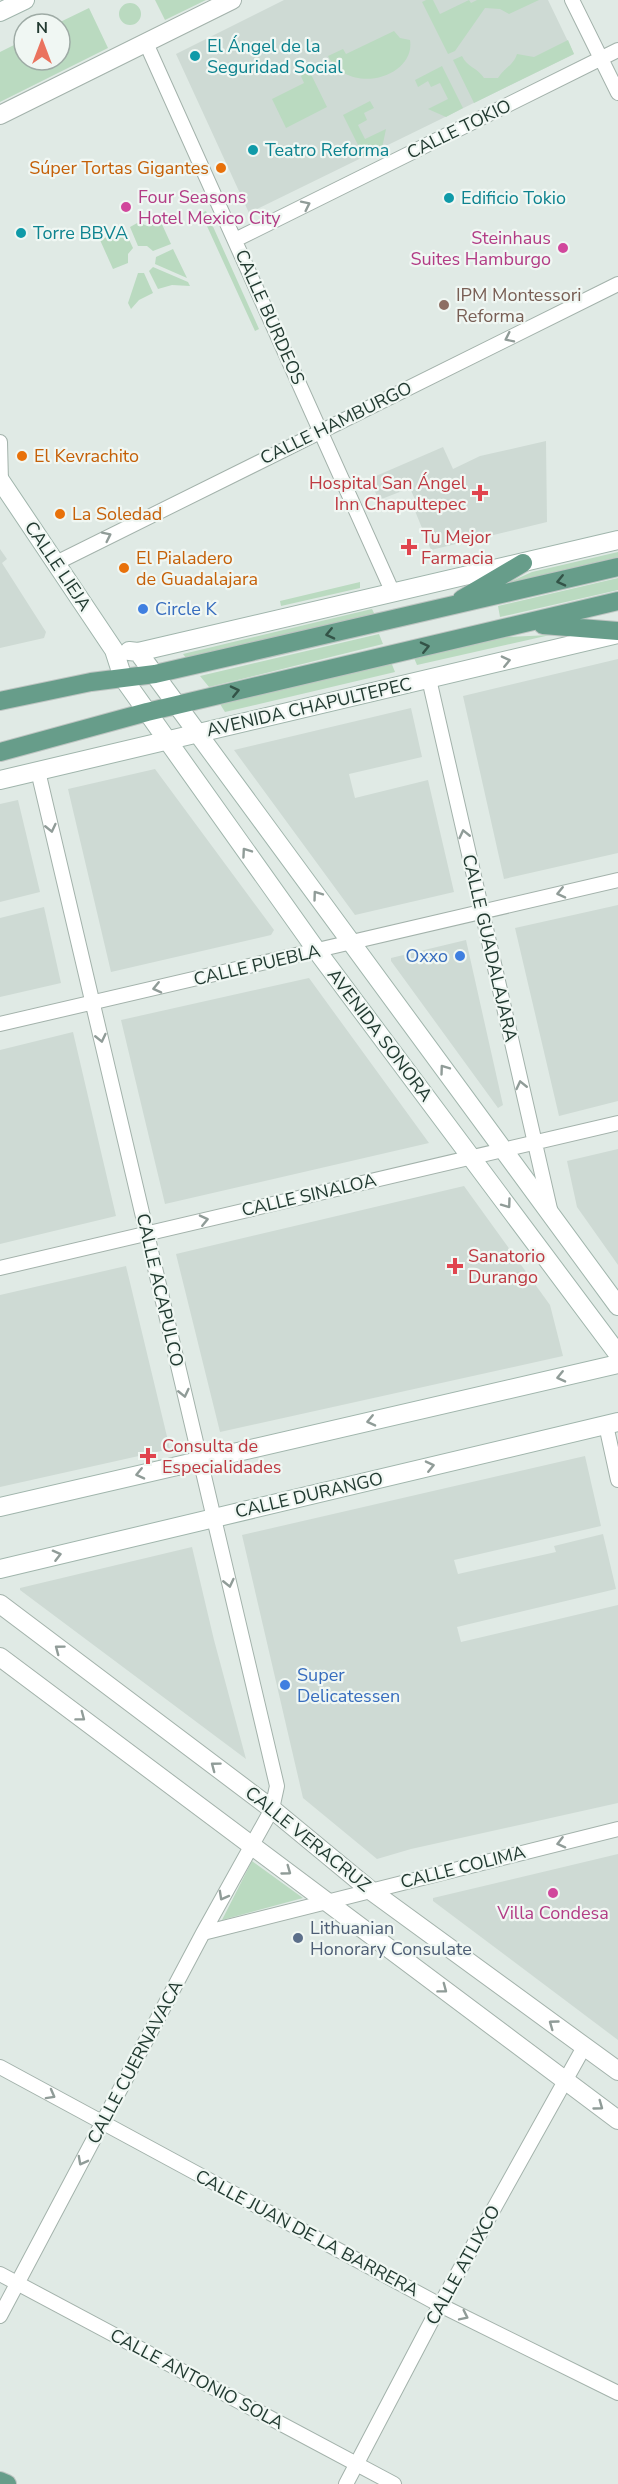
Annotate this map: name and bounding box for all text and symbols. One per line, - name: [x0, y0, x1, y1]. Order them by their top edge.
- north arrow: [12, 12, 72, 72]
- text: N: [36, 17, 48, 39]
- place label: El Ángel de la Seguridad Social: [207, 34, 343, 79]
- marker: El Ángel de la Seguridad Social: [188, 49, 202, 63]
- street label: CALLE TOKIO: [403, 93, 515, 165]
- place label: Teatro Reforma: [265, 138, 389, 162]
- marker: Teatro Reforma: [246, 143, 260, 157]
- place label: Súper Tortas Gigantes: [29, 156, 209, 180]
- marker: Súper Tortas Gigantes: [214, 161, 228, 175]
- place label: Four Seasons Hotel Mexico City: [138, 185, 281, 230]
- place label: Edificio Tokio: [461, 186, 566, 210]
- marker: Edificio Tokio: [442, 191, 456, 205]
- marker: Four Seasons Hotel Mexico City: [119, 200, 133, 214]
- one-way arrow: [300, 200, 311, 212]
- place label: Torre BBVA: [33, 221, 128, 245]
- marker: Torre BBVA: [14, 226, 28, 240]
- place label: Steinhaus Suites Hamburgo: [410, 226, 551, 271]
- marker: Steinhaus Suites Hamburgo: [556, 241, 570, 255]
- street label: CALLE BURDEOS: [229, 246, 311, 388]
- place label: IPM Montessori Reforma: [456, 283, 581, 328]
- marker: IPM Montessori Reforma: [437, 298, 451, 312]
- one-way arrow: [505, 331, 515, 342]
- street label: CALLE HAMBURGO: [256, 376, 416, 470]
- place label: El Kevrachito: [34, 444, 139, 468]
- marker: El Kevrachito: [15, 449, 29, 463]
- place label: Hospital San Ángel Inn Chapultepec: [309, 471, 467, 516]
- marker: Hospital San Ángel Inn Chapultepec: [471, 484, 489, 502]
- place label: La Soledad: [72, 502, 162, 526]
- marker: La Soledad: [53, 507, 67, 521]
- street label: CALLE LIEJA: [19, 516, 97, 616]
- place label: Tu Mejor Farmacia: [421, 525, 494, 570]
- one-way arrow: [101, 532, 112, 544]
- marker: Tu Mejor Farmacia: [402, 540, 416, 554]
- place label: El Pialadero de Guadalajara: [136, 546, 258, 591]
- marker: El Pialadero de Guadalajara: [117, 561, 131, 575]
- one-way arrow: [556, 573, 566, 586]
- place label: Circle K: [155, 597, 217, 621]
- marker: Circle K: [136, 602, 150, 616]
- one-way arrow: [325, 627, 335, 640]
- one-way arrow: [419, 641, 429, 654]
- one-way arrow: [501, 655, 511, 668]
- street label: AVENIDA CHAPULTEPEC: [204, 672, 414, 742]
- one-way arrow: [230, 686, 240, 699]
- one-way arrow: [44, 823, 57, 833]
- one-way arrow: [458, 829, 471, 839]
- one-way arrow: [242, 848, 253, 859]
- street label: CALLE GUADALAJARA: [457, 852, 523, 1044]
- one-way arrow: [556, 886, 566, 899]
- one-way arrow: [313, 890, 324, 901]
- street label: CALLE PUEBLA: [191, 939, 323, 991]
- place label: Oxxo: [405, 944, 448, 968]
- marker: Oxxo: [453, 949, 467, 963]
- street label: AVENIDA SONORA: [322, 964, 438, 1106]
- one-way arrow: [152, 981, 162, 994]
- one-way arrow: [93, 1033, 106, 1043]
- one-way arrow: [441, 1064, 452, 1075]
- one-way arrow: [516, 1081, 529, 1091]
- street label: CALLE SINALOA: [239, 1168, 379, 1222]
- one-way arrow: [500, 1198, 511, 1209]
- street label: CALLE ACAPULCO: [131, 1211, 189, 1369]
- one-way arrow: [198, 1215, 208, 1228]
- place label: Sanatorio Durango: [468, 1244, 545, 1289]
- marker: Sanatorio Durango: [446, 1257, 464, 1275]
- one-way arrow: [556, 1370, 566, 1383]
- one-way arrow: [177, 1388, 190, 1398]
- one-way arrow: [366, 1414, 376, 1427]
- place label: Consulta de Especialidades: [162, 1434, 281, 1479]
- marker: Consulta de Especialidades: [139, 1447, 157, 1465]
- one-way arrow: [425, 1461, 435, 1474]
- street label: CALLE DURANGO: [233, 1466, 385, 1524]
- one-way arrow: [135, 1467, 145, 1480]
- one-way arrow: [51, 1549, 61, 1562]
- one-way arrow: [222, 1578, 235, 1588]
- one-way arrow: [55, 1645, 66, 1656]
- place label: Super Delicatessen: [297, 1663, 400, 1708]
- marker: Super Delicatessen: [278, 1678, 292, 1692]
- one-way arrow: [74, 1710, 85, 1721]
- one-way arrow: [211, 1762, 222, 1773]
- street label: CALLE VERACRUZ: [240, 1781, 376, 1897]
- one-way arrow: [556, 1836, 566, 1849]
- street label: CALLE COLIMA: [398, 1840, 528, 1894]
- one-way arrow: [281, 1864, 292, 1875]
- marker: Villa Condesa: [546, 1886, 560, 1900]
- one-way arrow: [219, 1890, 230, 1901]
- place label: Villa Condesa: [496, 1901, 609, 1925]
- place label: Lithuanian Honorary Consulate: [310, 1916, 472, 1961]
- marker: Lithuanian Honorary Consulate: [291, 1931, 305, 1945]
- street label: CALLE CUERNAVACA: [82, 1976, 188, 2148]
- one-way arrow: [436, 1981, 447, 1992]
- one-way arrow: [549, 2021, 560, 2032]
- one-way arrow: [45, 2088, 55, 2099]
- one-way arrow: [592, 2099, 603, 2110]
- one-way arrow: [78, 2155, 89, 2165]
- street label: CALLE JUAN DE LA BARRERA: [191, 2164, 423, 2302]
- street label: CALLE ATLIXCO: [420, 2201, 506, 2329]
- one-way arrow: [457, 2309, 468, 2321]
- street label: CALLE ANTONIO SOLA: [106, 2323, 288, 2435]

